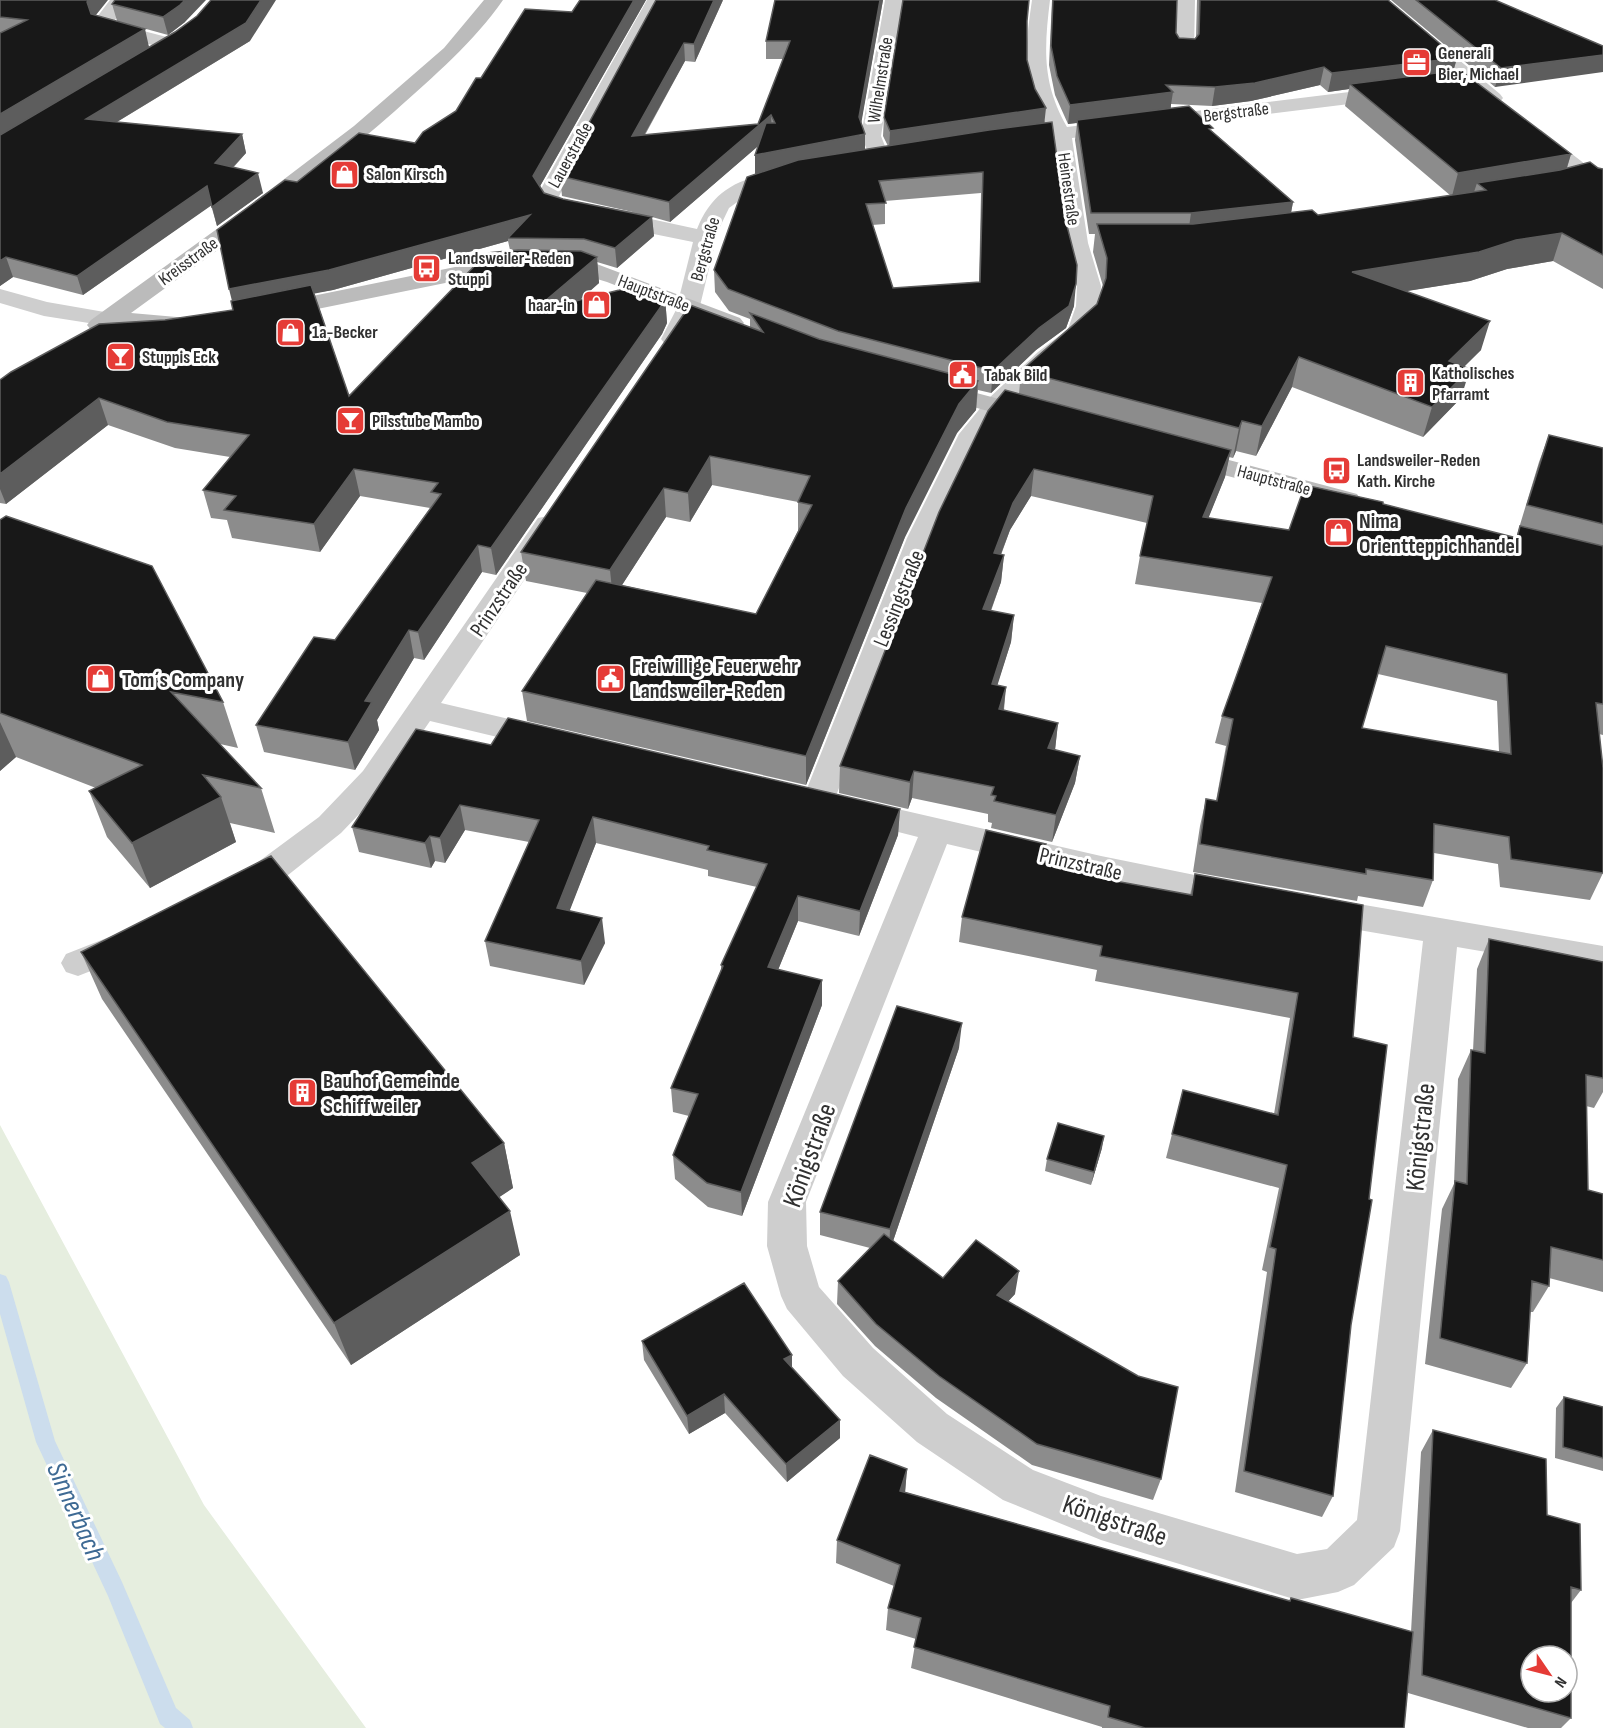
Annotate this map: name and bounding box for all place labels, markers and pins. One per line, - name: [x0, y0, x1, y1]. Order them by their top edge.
- place label: Generali Bier, Michael: [1438, 43, 1519, 85]
- office icon: Generali Bier, Michael: [1401, 47, 1433, 79]
- shop icon: Salon Kirsch: [329, 158, 361, 190]
- place label: Salon Kirsch: [366, 164, 444, 185]
- place label: Landsweiler-Reden Stuppi: [448, 248, 571, 290]
- bus stop icon: Landsweiler-Reden Stuppi: [411, 252, 443, 284]
- shop icon: haar-in: [580, 289, 612, 321]
- place label: haar-in: [528, 295, 575, 316]
- shop icon: 1a-Becker: [275, 316, 307, 348]
- place label: 1a-Becker: [312, 322, 378, 343]
- bar icon: Stuppis Eck: [105, 341, 137, 373]
- place label: Stuppis Eck: [142, 347, 216, 368]
- public building icon: Tabak Bild: [947, 359, 979, 391]
- place label: Katholisches Pfarramt: [1432, 363, 1515, 405]
- place label: Tabak Bild: [984, 365, 1048, 386]
- building icon: Katholisches Pfarramt: [1395, 367, 1427, 399]
- bar icon: Pilsstube Mambo: [335, 405, 367, 437]
- place label: Pilsstube Mambo: [372, 411, 480, 432]
- place label: Landsweiler-Reden Kath. Kirche: [1357, 450, 1480, 492]
- bus stop icon: Landsweiler-Reden Kath. Kirche: [1320, 454, 1352, 486]
- place label: Nima Orientteppichhandel: [1359, 508, 1519, 560]
- shop icon: Nima Orientteppichhandel: [1322, 517, 1354, 549]
- place label: Freiwillige Feuerwehr Landsweiler-Reden: [632, 653, 798, 705]
- public building icon: Freiwillige Feuerwehr Landsweiler-Reden: [595, 662, 627, 694]
- shop icon: Tom´s Company: [85, 663, 117, 695]
- place label: Tom´s Company: [122, 667, 244, 694]
- place label: Bauhof Gemeinde Schiffweiler: [323, 1068, 460, 1120]
- building icon: Bauhof Gemeinde Schiffweiler: [286, 1077, 318, 1109]

